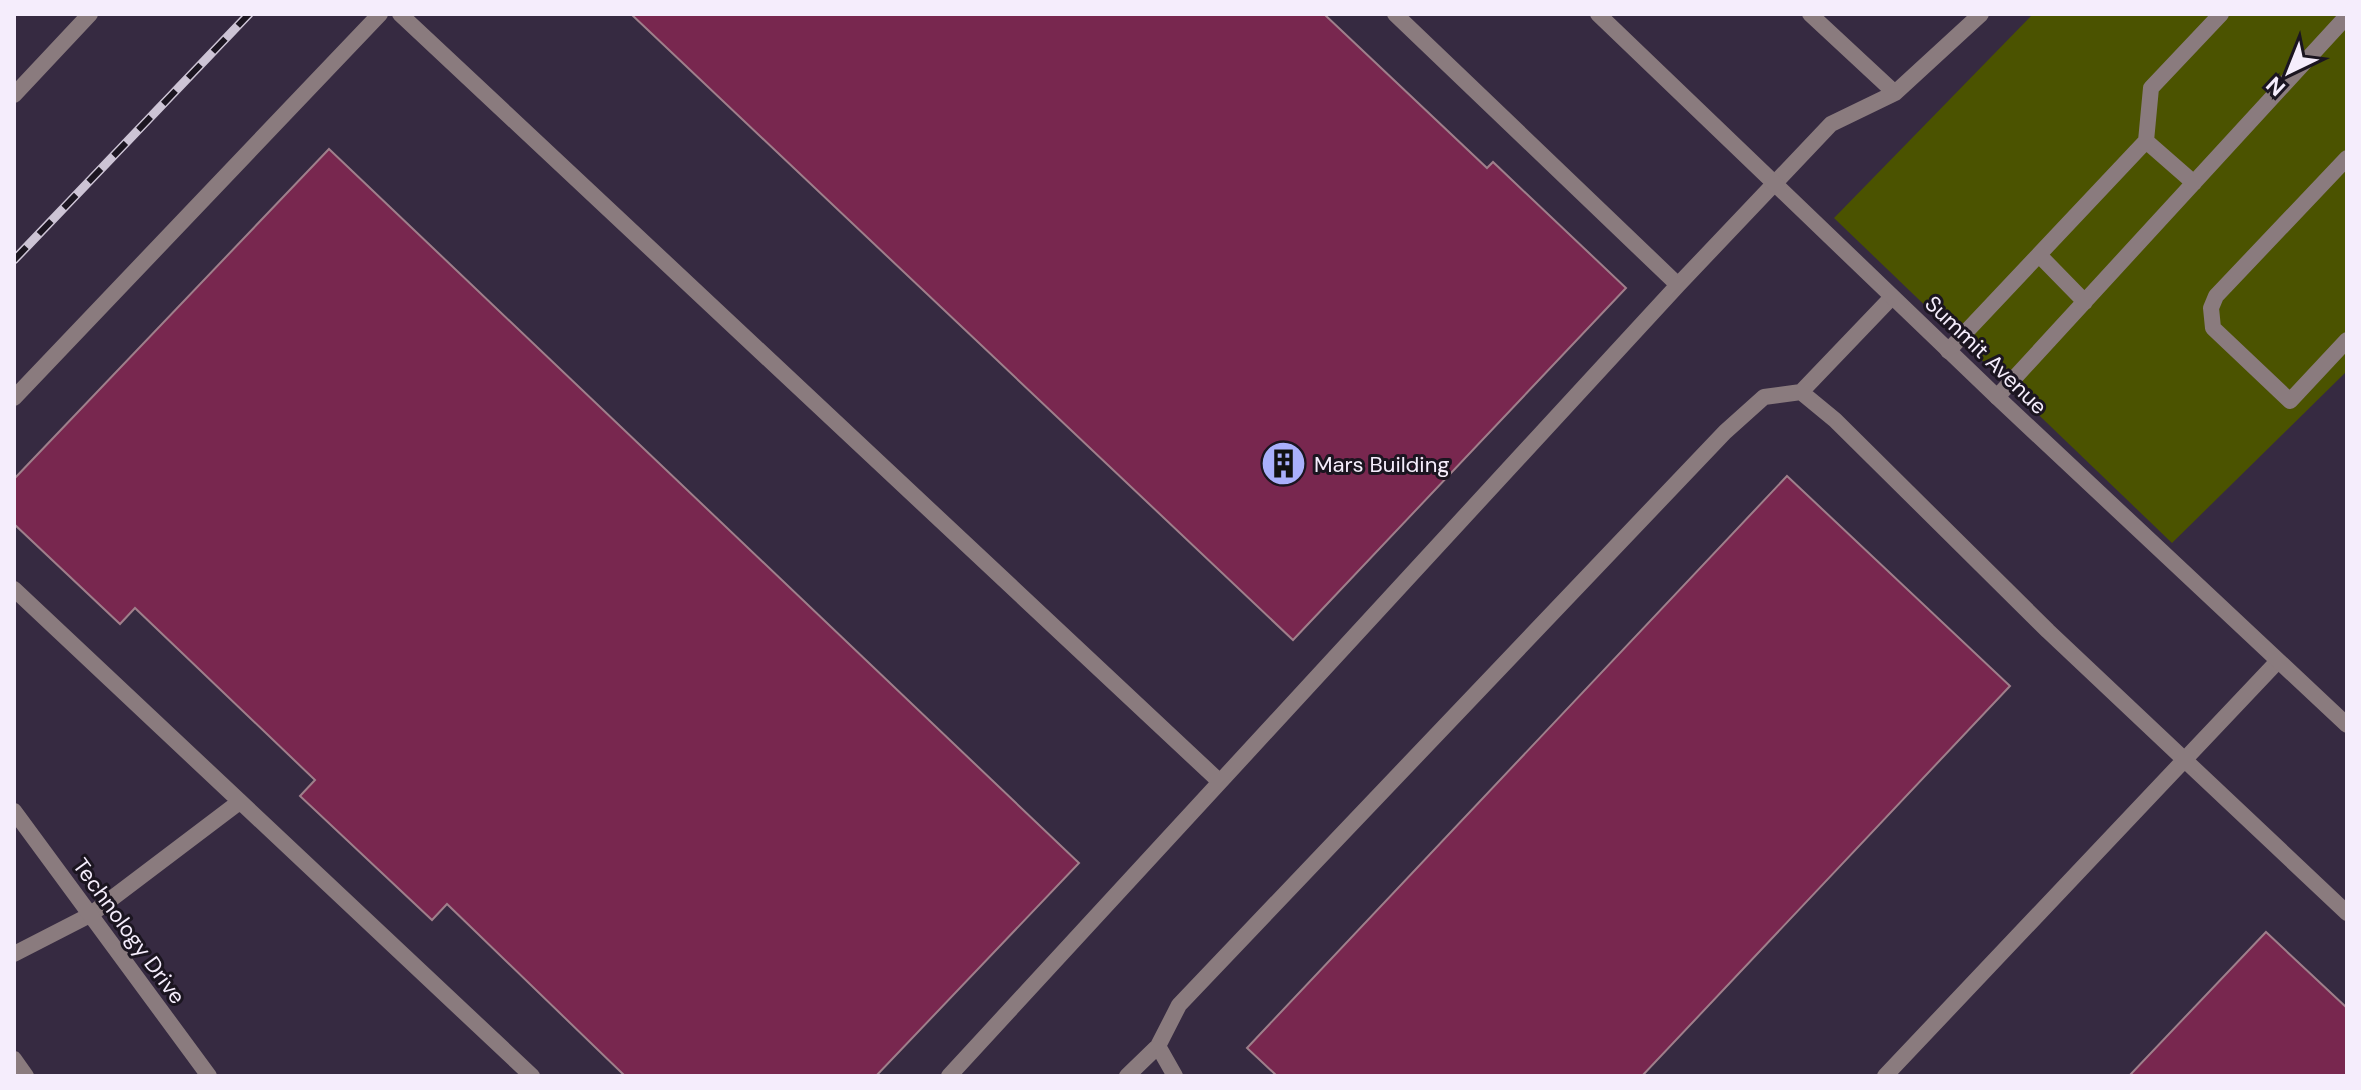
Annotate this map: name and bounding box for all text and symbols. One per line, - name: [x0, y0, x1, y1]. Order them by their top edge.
- north arrow: [2249, 32, 2329, 112]
- text: N: [2260, 70, 2291, 102]
- street label: Summit Avenue: [1919, 289, 2053, 421]
- building icon: Mars Building: [1259, 440, 1307, 488]
- place label: Mars Building: [1314, 450, 1450, 479]
- street label: Technology Drive: [66, 852, 192, 1010]

